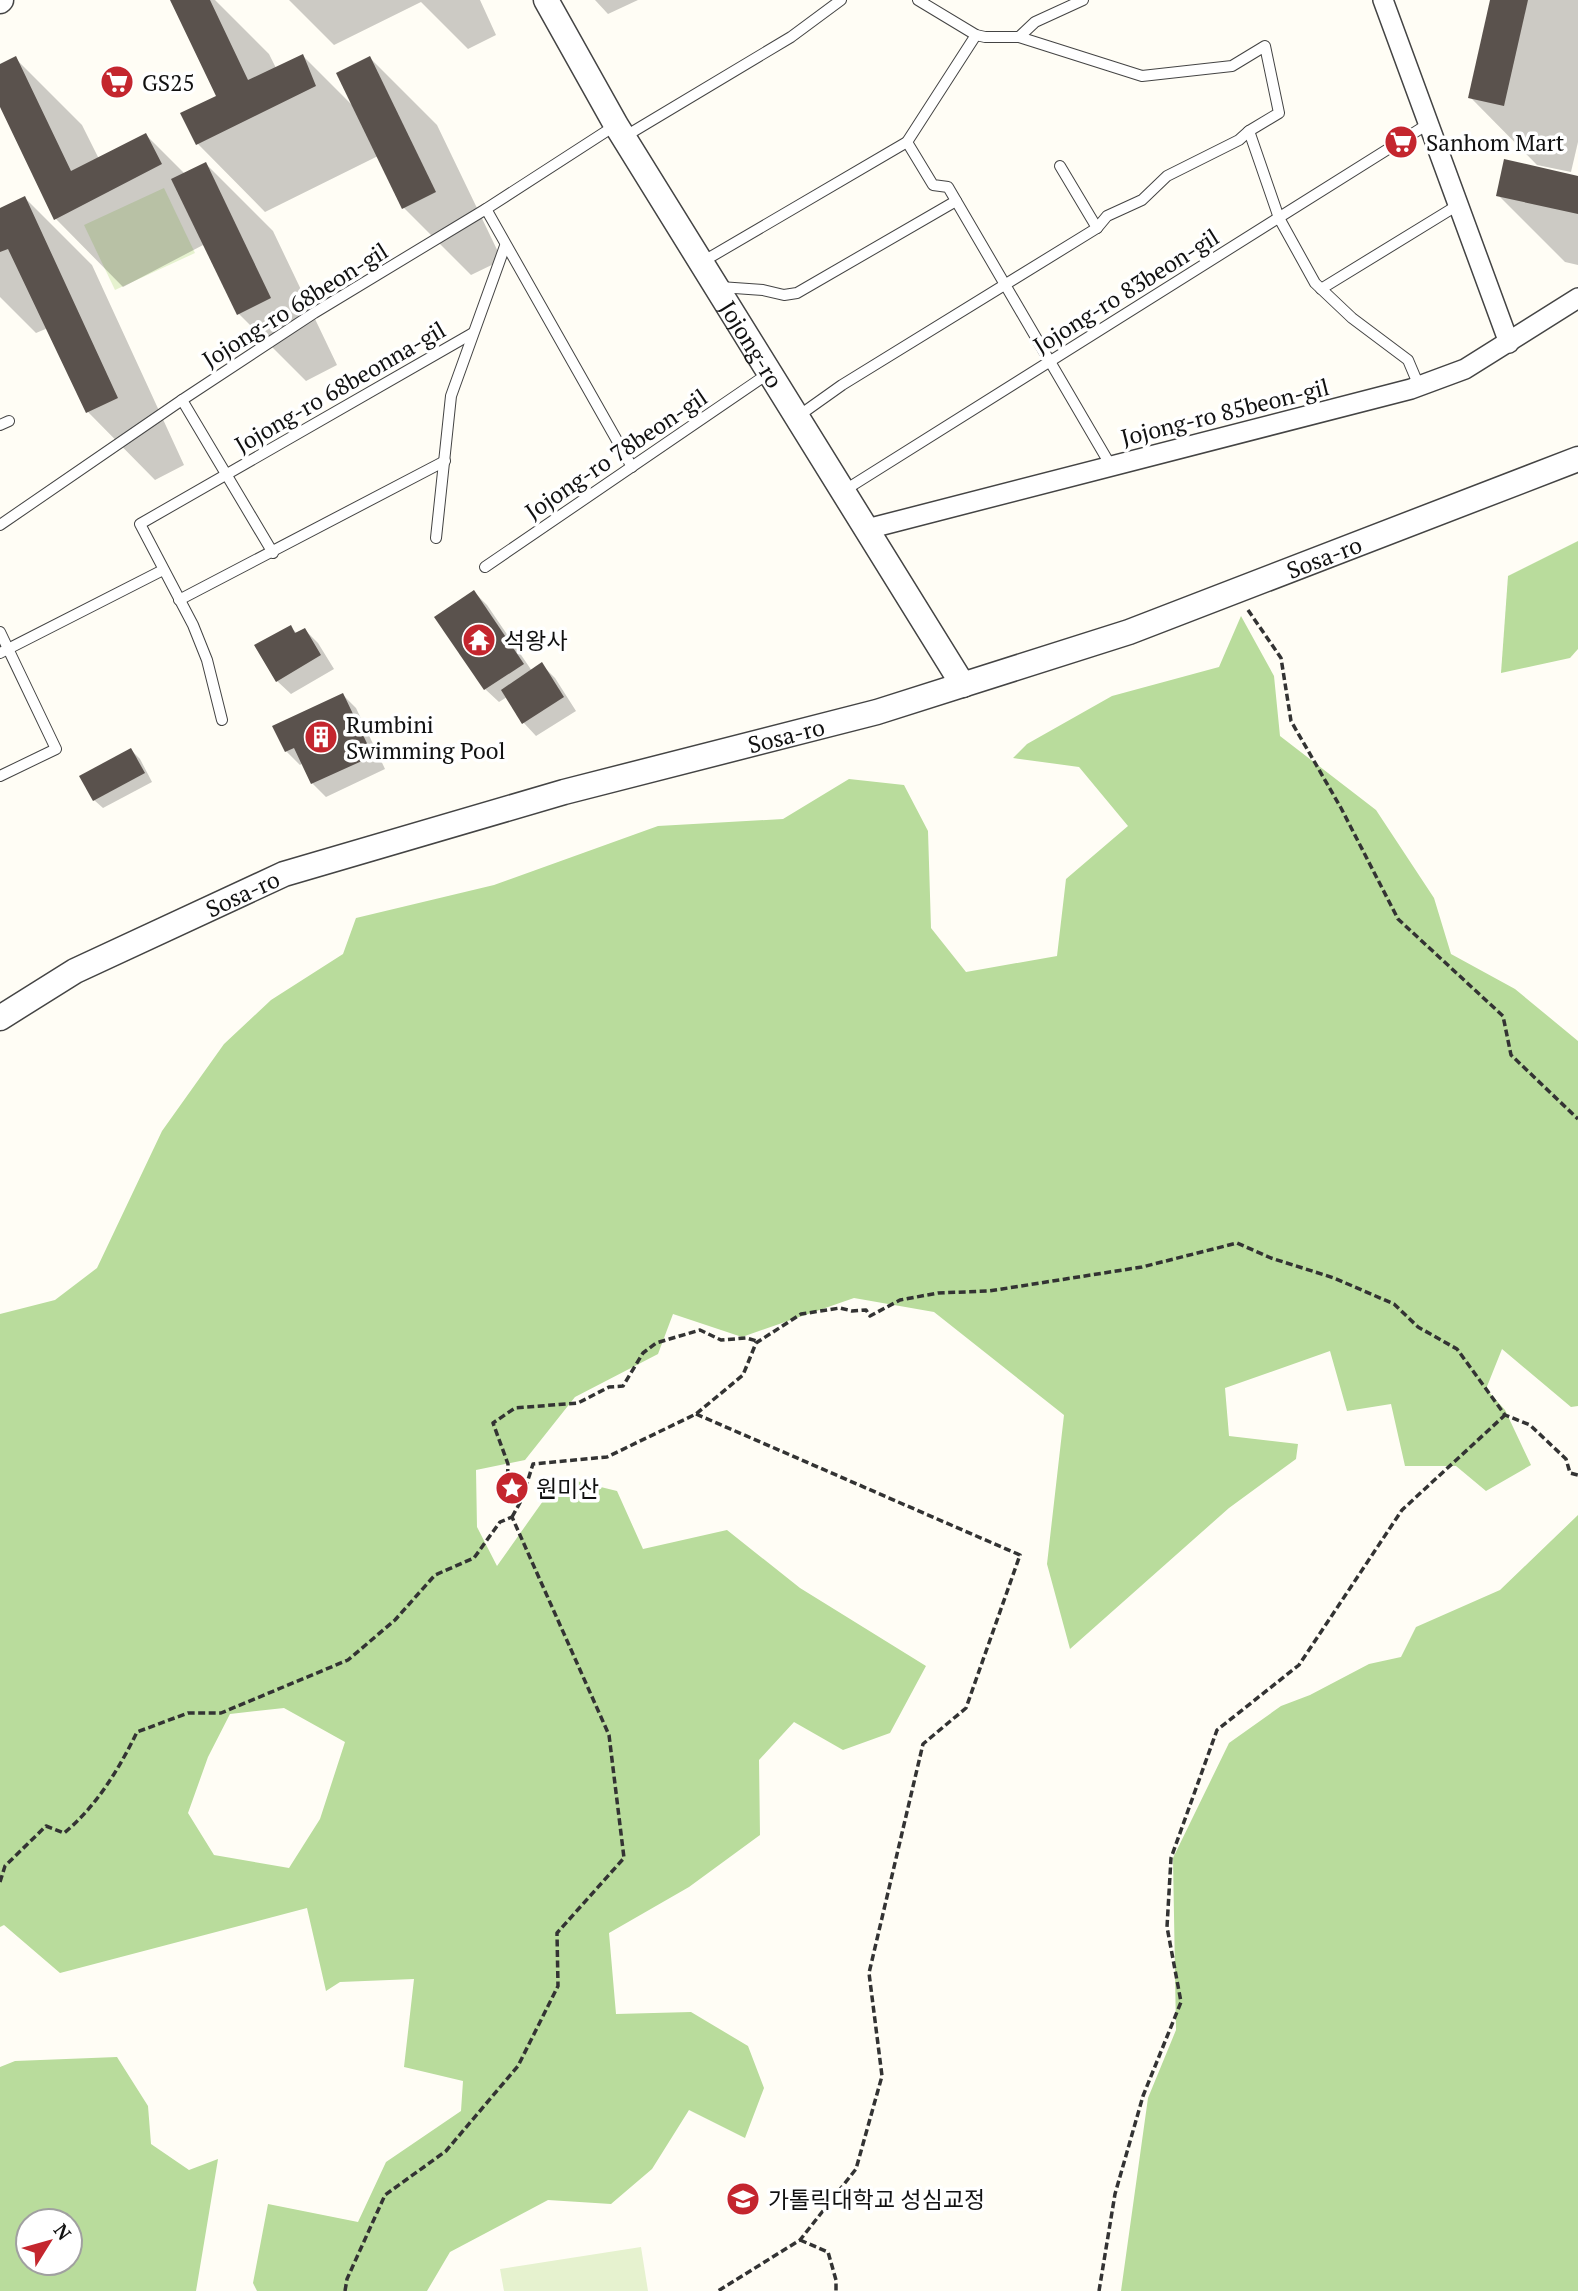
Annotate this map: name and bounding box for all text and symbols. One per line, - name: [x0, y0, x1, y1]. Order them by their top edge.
- supermarket icon: GS25: [98, 63, 136, 101]
- place label: GS25: [142, 67, 195, 98]
- supermarket icon: Sanhom Mart: [1382, 123, 1420, 161]
- place label: Sanhom Mart: [1426, 127, 1565, 158]
- street label: Jojong-ro 83beon-gil: [1027, 221, 1225, 361]
- street label: Jojong-ro 68beon-gil: [196, 235, 394, 375]
- street label: Jojong-ro: [713, 295, 790, 394]
- street label: Jojong-ro 68beonna-gil: [229, 314, 451, 460]
- street label: Jojong-ro 85beon-gil: [1118, 371, 1332, 453]
- street label: Jojong-ro 78beon-gil: [519, 381, 713, 526]
- street label: Sosa-ro: [1282, 528, 1366, 585]
- temple icon: 석왕사: [460, 621, 498, 659]
- place label: 석왕사: [504, 625, 567, 656]
- place label: Rumbini Swimming Pool: [346, 709, 505, 766]
- street label: Sosa-ro: [745, 711, 828, 760]
- building icon: Rumbini Swimming Pool: [302, 718, 340, 756]
- street label: Sosa-ro: [200, 863, 284, 924]
- place icon: 원미산: [493, 1469, 531, 1507]
- place label: 원미산: [536, 1473, 599, 1504]
- school or university icon: 가톨릭대학교 성심교정: [724, 2180, 762, 2218]
- place label: 가톨릭대학교 성심교정: [768, 2184, 985, 2215]
- north arrow: [14, 2207, 84, 2277]
- text: N: [49, 2218, 78, 2245]

